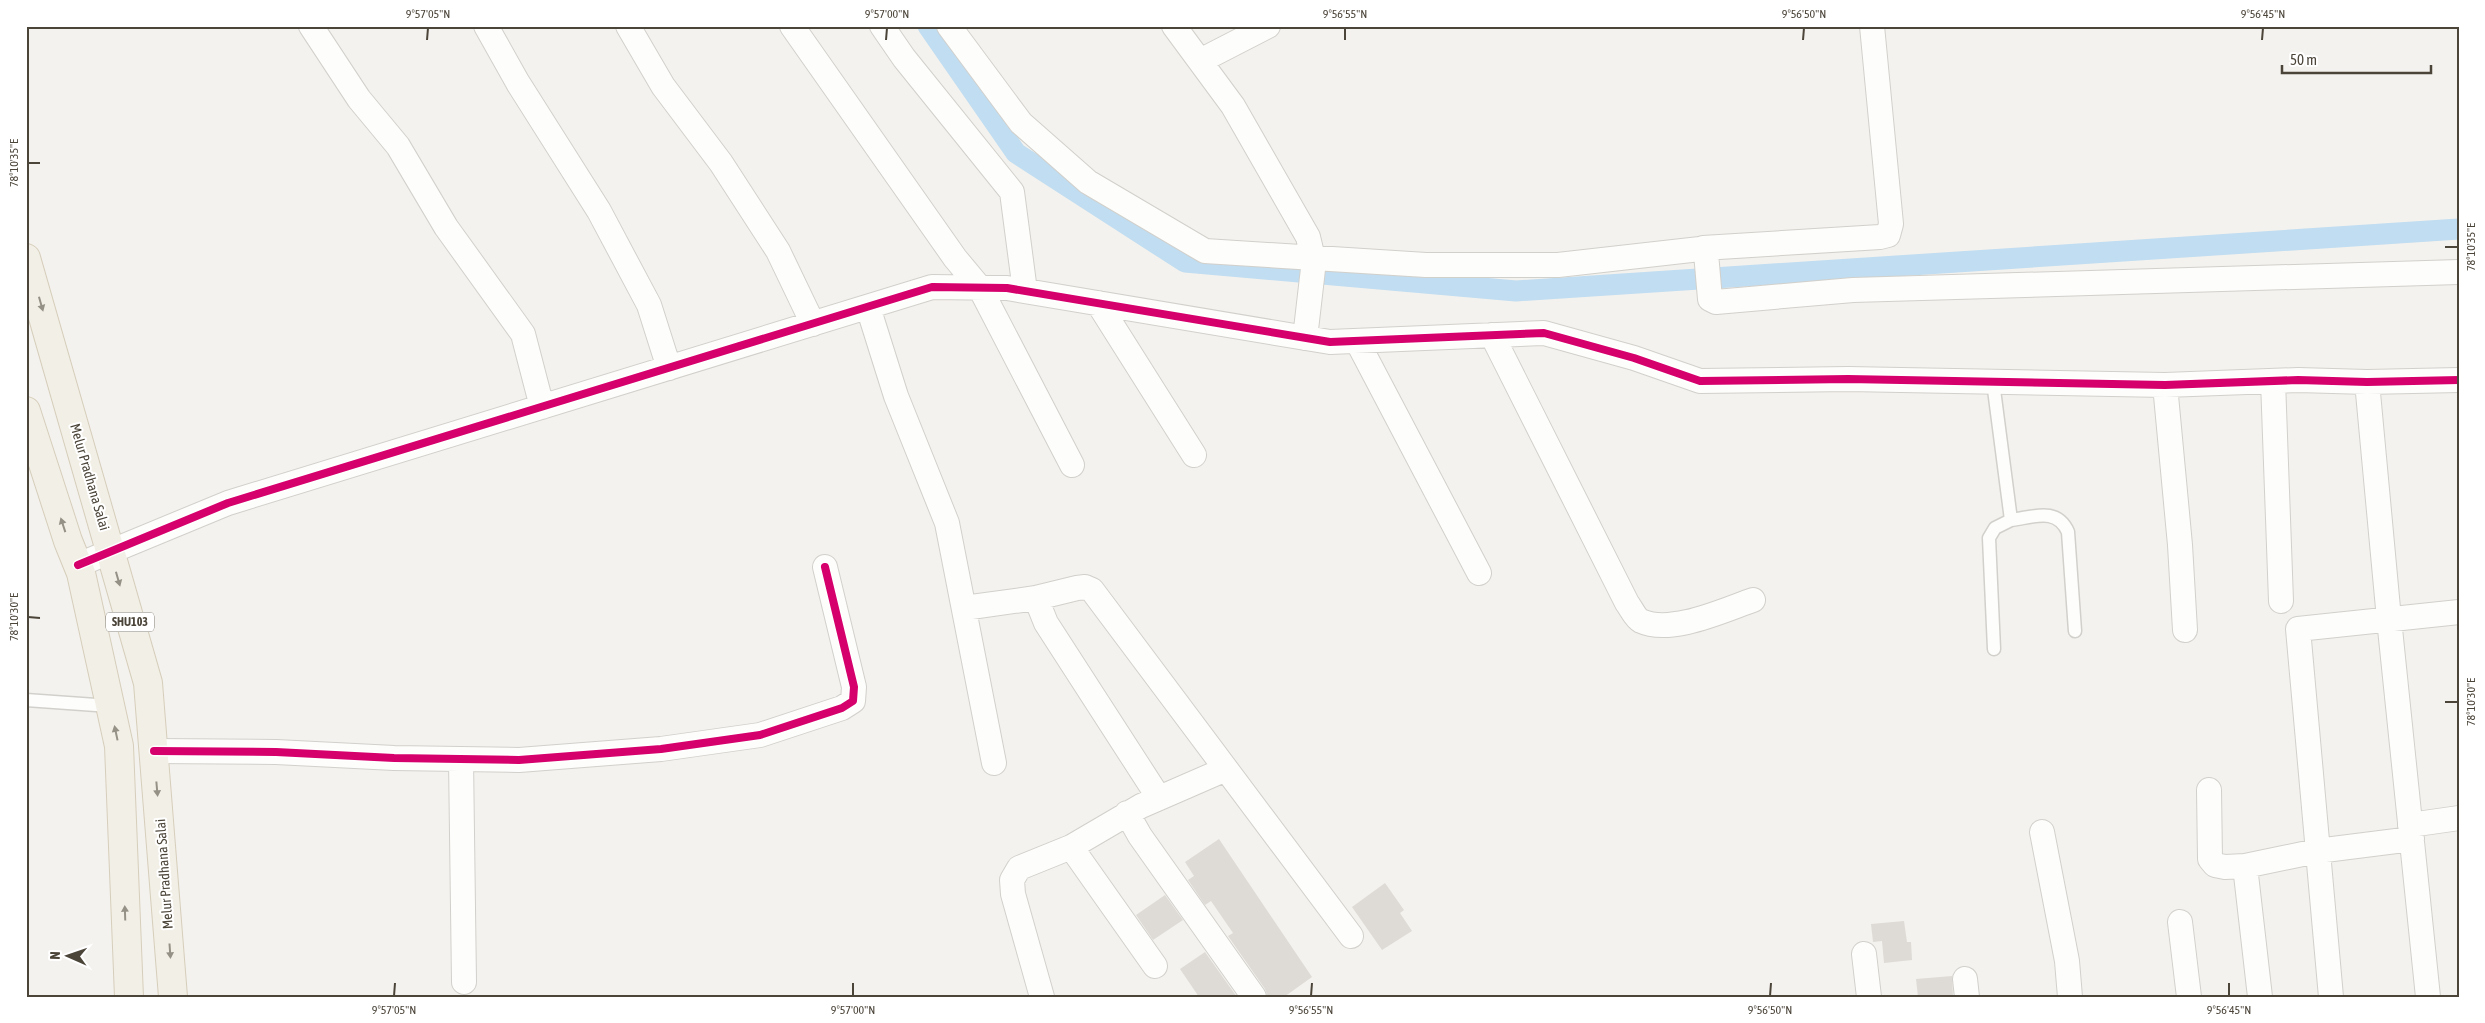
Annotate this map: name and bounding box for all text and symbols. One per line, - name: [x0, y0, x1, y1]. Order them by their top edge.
- text: 9°57'05"N: [406, 7, 450, 21]
- text: 9°57'00"N: [865, 7, 909, 21]
- text: 9°56'55"N: [1323, 7, 1367, 21]
- text: 9°56'50"N: [1782, 7, 1826, 21]
- text: 9°56'45"N: [2241, 7, 2285, 21]
- scale bar: [2282, 42, 2431, 74]
- text: 50 m: [2290, 51, 2317, 68]
- text: 78°10'35"E: [7, 139, 21, 187]
- text: 78°10'35"E: [2464, 223, 2478, 271]
- one-way arrow: [37, 297, 45, 312]
- street label: Melur Pradhana Salai: [67, 422, 113, 532]
- one-way arrow: [59, 518, 67, 533]
- one-way arrow: [115, 571, 123, 586]
- text: 78°10'30"E: [7, 593, 21, 641]
- road number: SHU103: [106, 612, 154, 632]
- text: 78°10'30"E: [2464, 678, 2478, 726]
- one-way arrow: [112, 726, 120, 741]
- one-way arrow: [153, 781, 161, 797]
- street label: Melur Pradhana Salai: [152, 818, 176, 930]
- one-way arrow: [121, 905, 129, 921]
- north arrow: [42, 930, 92, 980]
- one-way arrow: [166, 943, 174, 959]
- text: N: [47, 951, 63, 960]
- text: 9°57'05"N: [372, 1003, 416, 1017]
- text: 9°57'00"N: [831, 1003, 875, 1017]
- text: 9°56'55"N: [1289, 1003, 1333, 1017]
- text: 9°56'50"N: [1748, 1003, 1792, 1017]
- text: 9°56'45"N: [2207, 1003, 2251, 1017]

